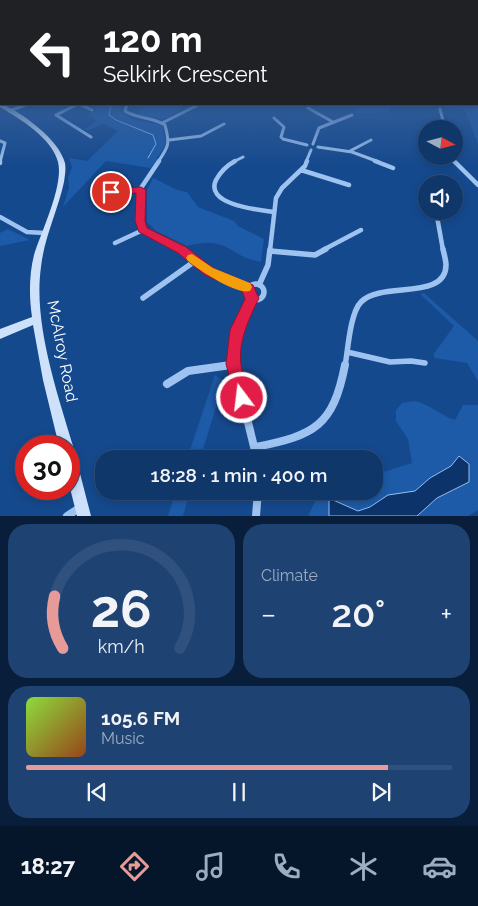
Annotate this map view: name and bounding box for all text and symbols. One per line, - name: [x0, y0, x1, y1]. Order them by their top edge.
- text: 120 m: [103, 19, 203, 60]
- icon: left: [20, 20, 85, 85]
- text: Selkirk Crescent: [103, 61, 268, 87]
- north arrow: [418, 120, 462, 165]
- map controls: [418, 120, 463, 220]
- pin: [90, 171, 132, 213]
- button: sound: [418, 175, 463, 220]
- icon: arrive: [97, 178, 125, 206]
- street label: McAlroy Road: [43, 299, 82, 404]
- position arrow: [215, 371, 267, 423]
- speed limit sign: 30: [15, 435, 80, 500]
- text: 18:28 · 1 min · 400 m: [151, 464, 327, 486]
- text: Climate: [261, 566, 318, 585]
- text: 26: [91, 578, 152, 639]
- text: 20°: [331, 591, 385, 636]
- text: −: [261, 598, 276, 631]
- text: +: [440, 598, 452, 631]
- text: km/h: [98, 636, 145, 657]
- text: 105.6 FM: [101, 707, 180, 729]
- text: Music: [101, 729, 145, 748]
- icon: previous: [83, 778, 111, 806]
- icon: pause: [225, 778, 253, 806]
- icon: next: [367, 778, 395, 806]
- icon: directions: [117, 849, 152, 884]
- icon: music: [193, 849, 228, 884]
- icon: phone: [269, 849, 304, 884]
- icon: climate: [346, 849, 381, 884]
- icon: car: [422, 849, 457, 884]
- text: 18:27: [21, 853, 75, 879]

